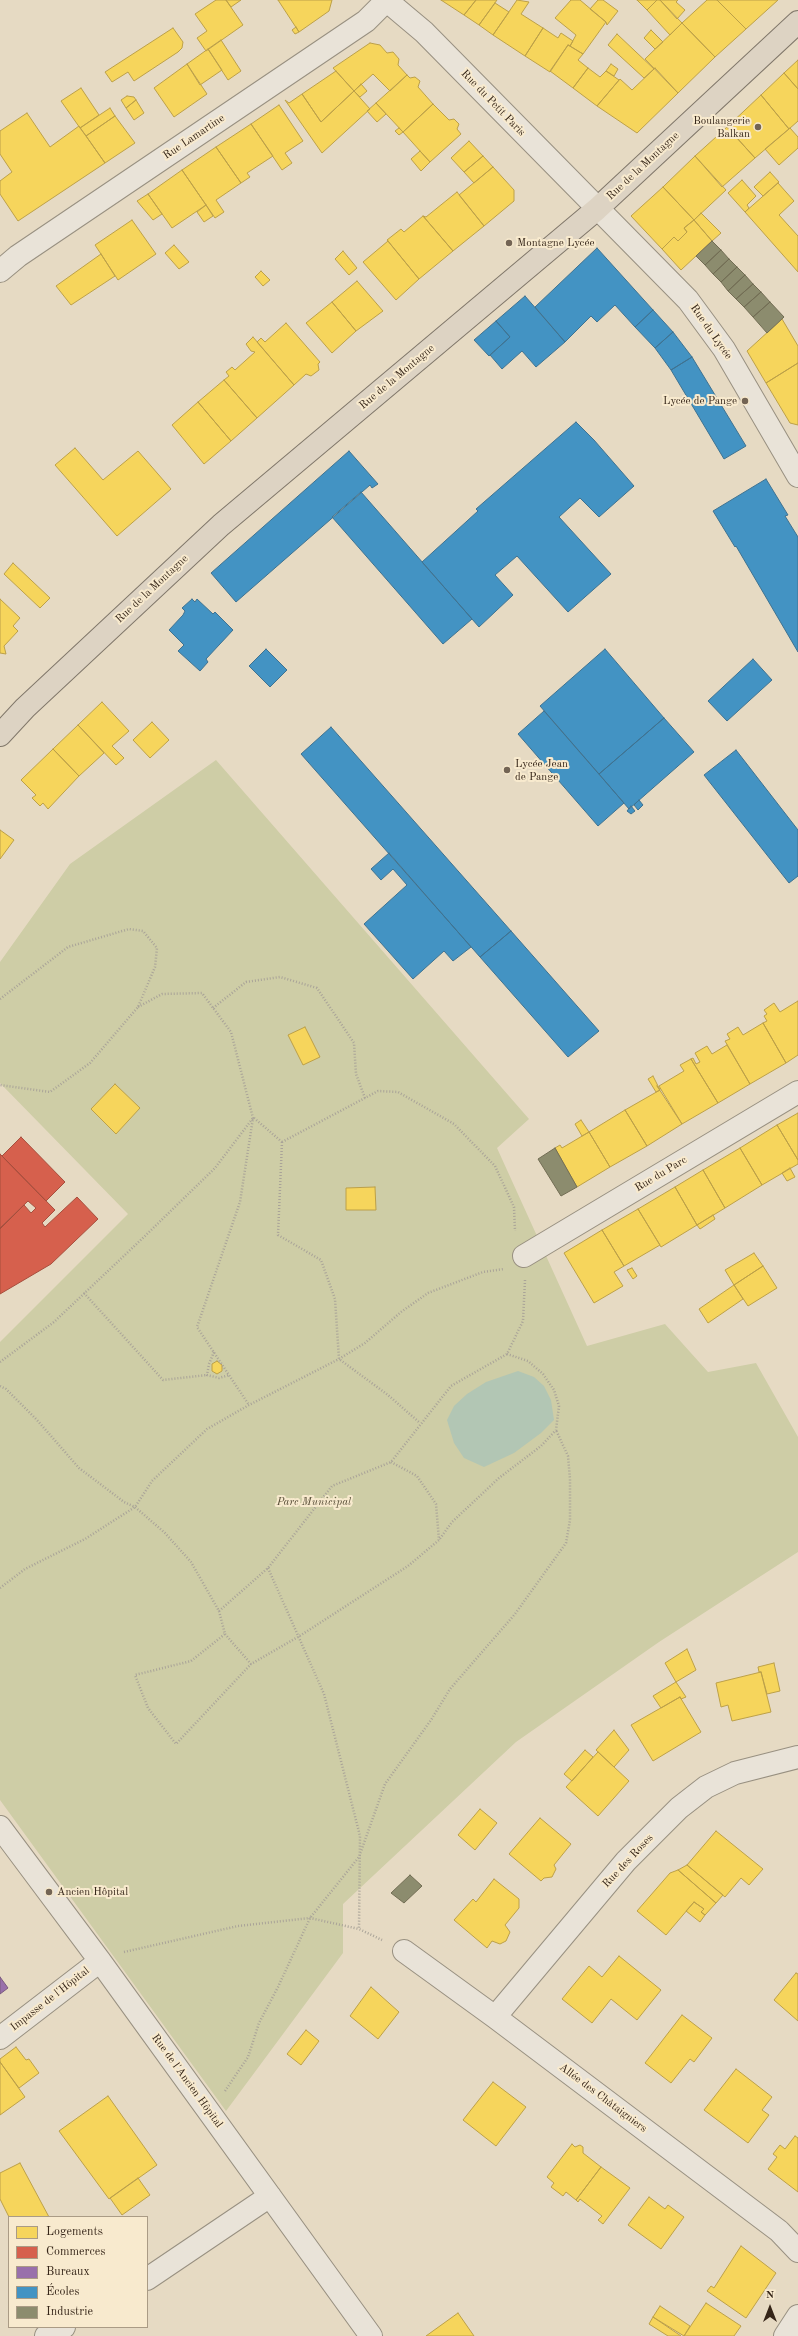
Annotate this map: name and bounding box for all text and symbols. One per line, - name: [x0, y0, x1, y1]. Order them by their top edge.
- street label: Rue du Petit Paris: [458, 67, 528, 139]
- street label: Rue Lamartine: [161, 112, 227, 162]
- place label: Boulangerie Balkan: [693, 114, 750, 140]
- marker: Boulangerie Balkan: [753, 122, 763, 132]
- street label: Rue de la Montagne: [604, 129, 682, 203]
- place label: Montagne Lycée: [517, 236, 595, 250]
- marker: Montagne Lycée: [504, 238, 514, 248]
- street label: Rue du Lycée: [687, 302, 735, 362]
- street label: Rue de la Montagne: [357, 342, 437, 412]
- place label: Lycée de Pange: [663, 394, 737, 408]
- marker: Lycée de Pange: [740, 396, 750, 406]
- street label: Rue de la Montagne: [113, 552, 191, 626]
- place label: Lycée Jean de Pange: [515, 757, 568, 783]
- marker: Lycée Jean de Pange: [502, 765, 512, 775]
- street label: Rue du Parc: [633, 1153, 689, 1195]
- park label: Parc Municipal: [277, 1495, 351, 1509]
- street label: Rue des Roses: [600, 1831, 656, 1891]
- place label: Ancien Hôpital: [57, 1885, 128, 1899]
- marker: Ancien Hôpital: [44, 1887, 54, 1897]
- street label: Impasse de l'Hôpital: [8, 1964, 92, 2034]
- street label: Rue de l'Ancien Hôpital: [149, 2032, 225, 2130]
- street label: Allée des Châtaigniers: [557, 2061, 649, 2135]
- legend: [8, 2216, 148, 2328]
- text: Logements: [46, 2226, 103, 2238]
- text: Commerces: [46, 2246, 105, 2258]
- text: Bureaux: [46, 2266, 90, 2278]
- text: Écoles: [46, 2286, 79, 2298]
- north arrow: [750, 2288, 790, 2328]
- text: N: [766, 2290, 774, 2301]
- text: Industrie: [46, 2306, 93, 2318]

